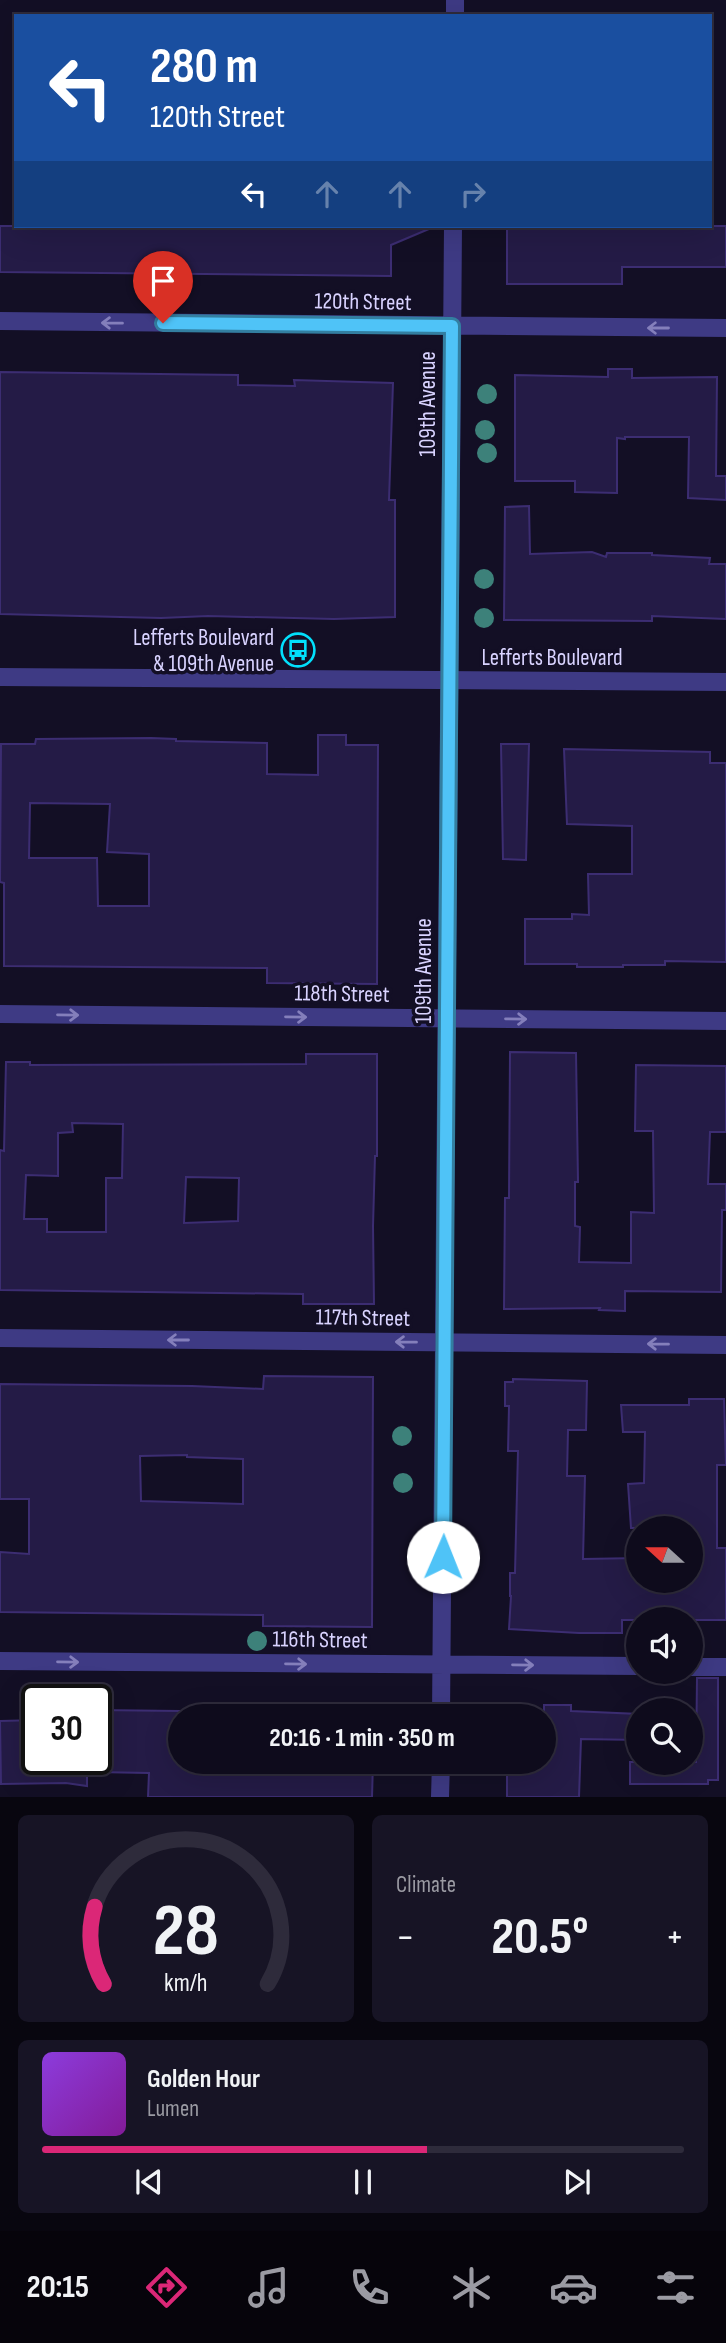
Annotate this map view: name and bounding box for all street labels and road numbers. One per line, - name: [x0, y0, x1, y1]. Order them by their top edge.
- street label: 120th Street: [314, 287, 412, 317]
- street label: 109th Avenue: [414, 351, 442, 457]
- street label: Lefferts Boulevard: [481, 644, 623, 672]
- street label: 109th Avenue: [410, 918, 438, 1024]
- street label: 118th Street: [294, 979, 390, 1009]
- street label: 117th Street: [315, 1303, 410, 1333]
- street label: 116th Street: [272, 1625, 368, 1655]

